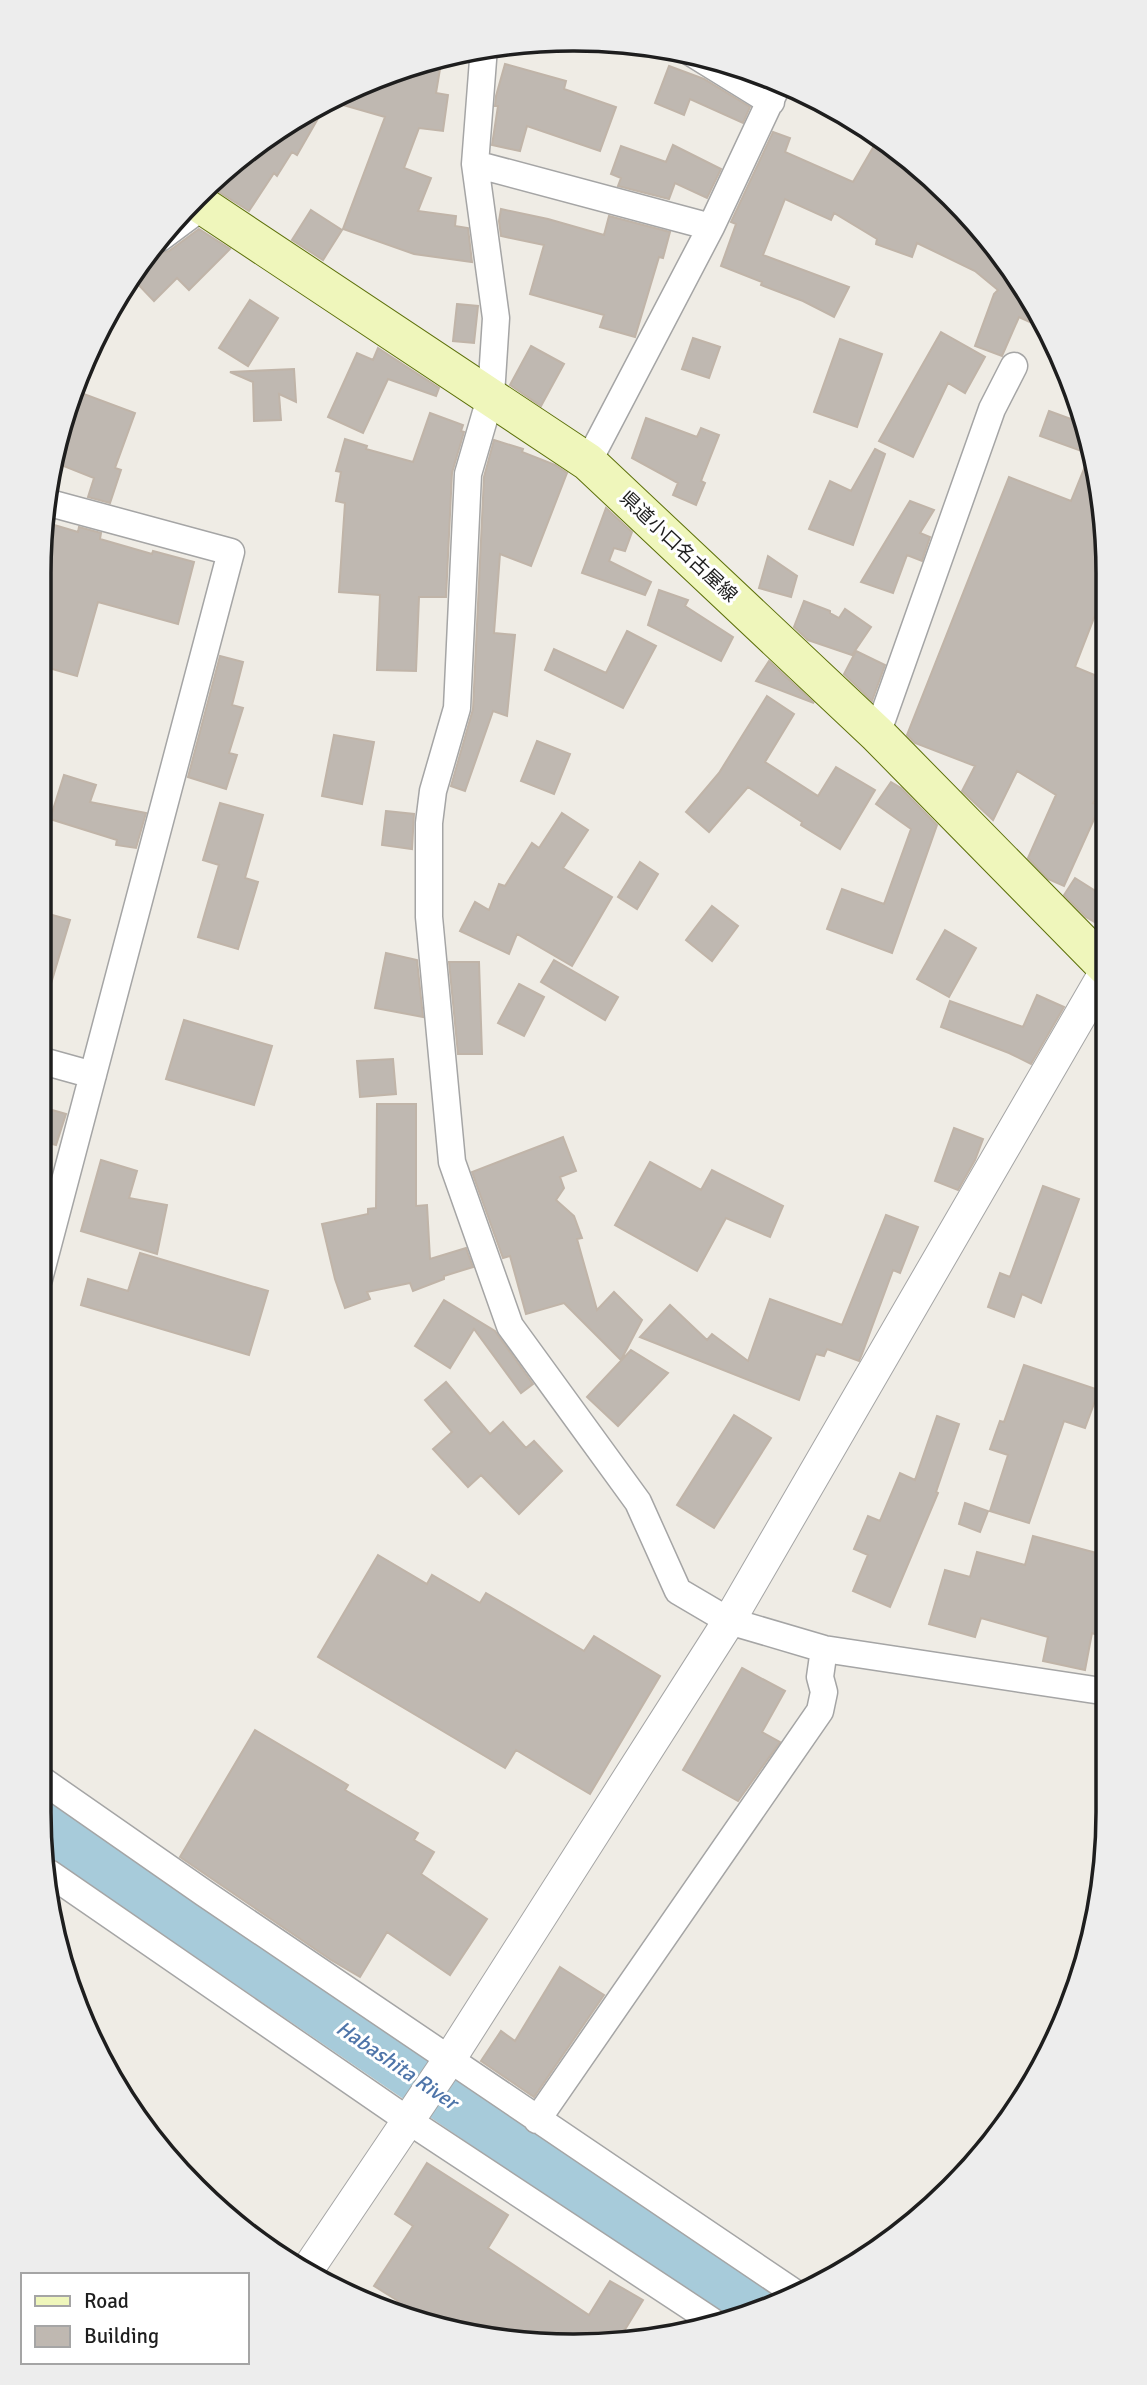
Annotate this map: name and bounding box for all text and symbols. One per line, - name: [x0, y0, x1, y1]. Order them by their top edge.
- street label: 県道小口名古屋線: [615, 486, 742, 607]
- water label: Habashita River: [331, 2015, 465, 2117]
- legend: [21, 2273, 248, 2364]
- text: Road: [84, 2288, 129, 2314]
- text: Building: [84, 2323, 159, 2349]

